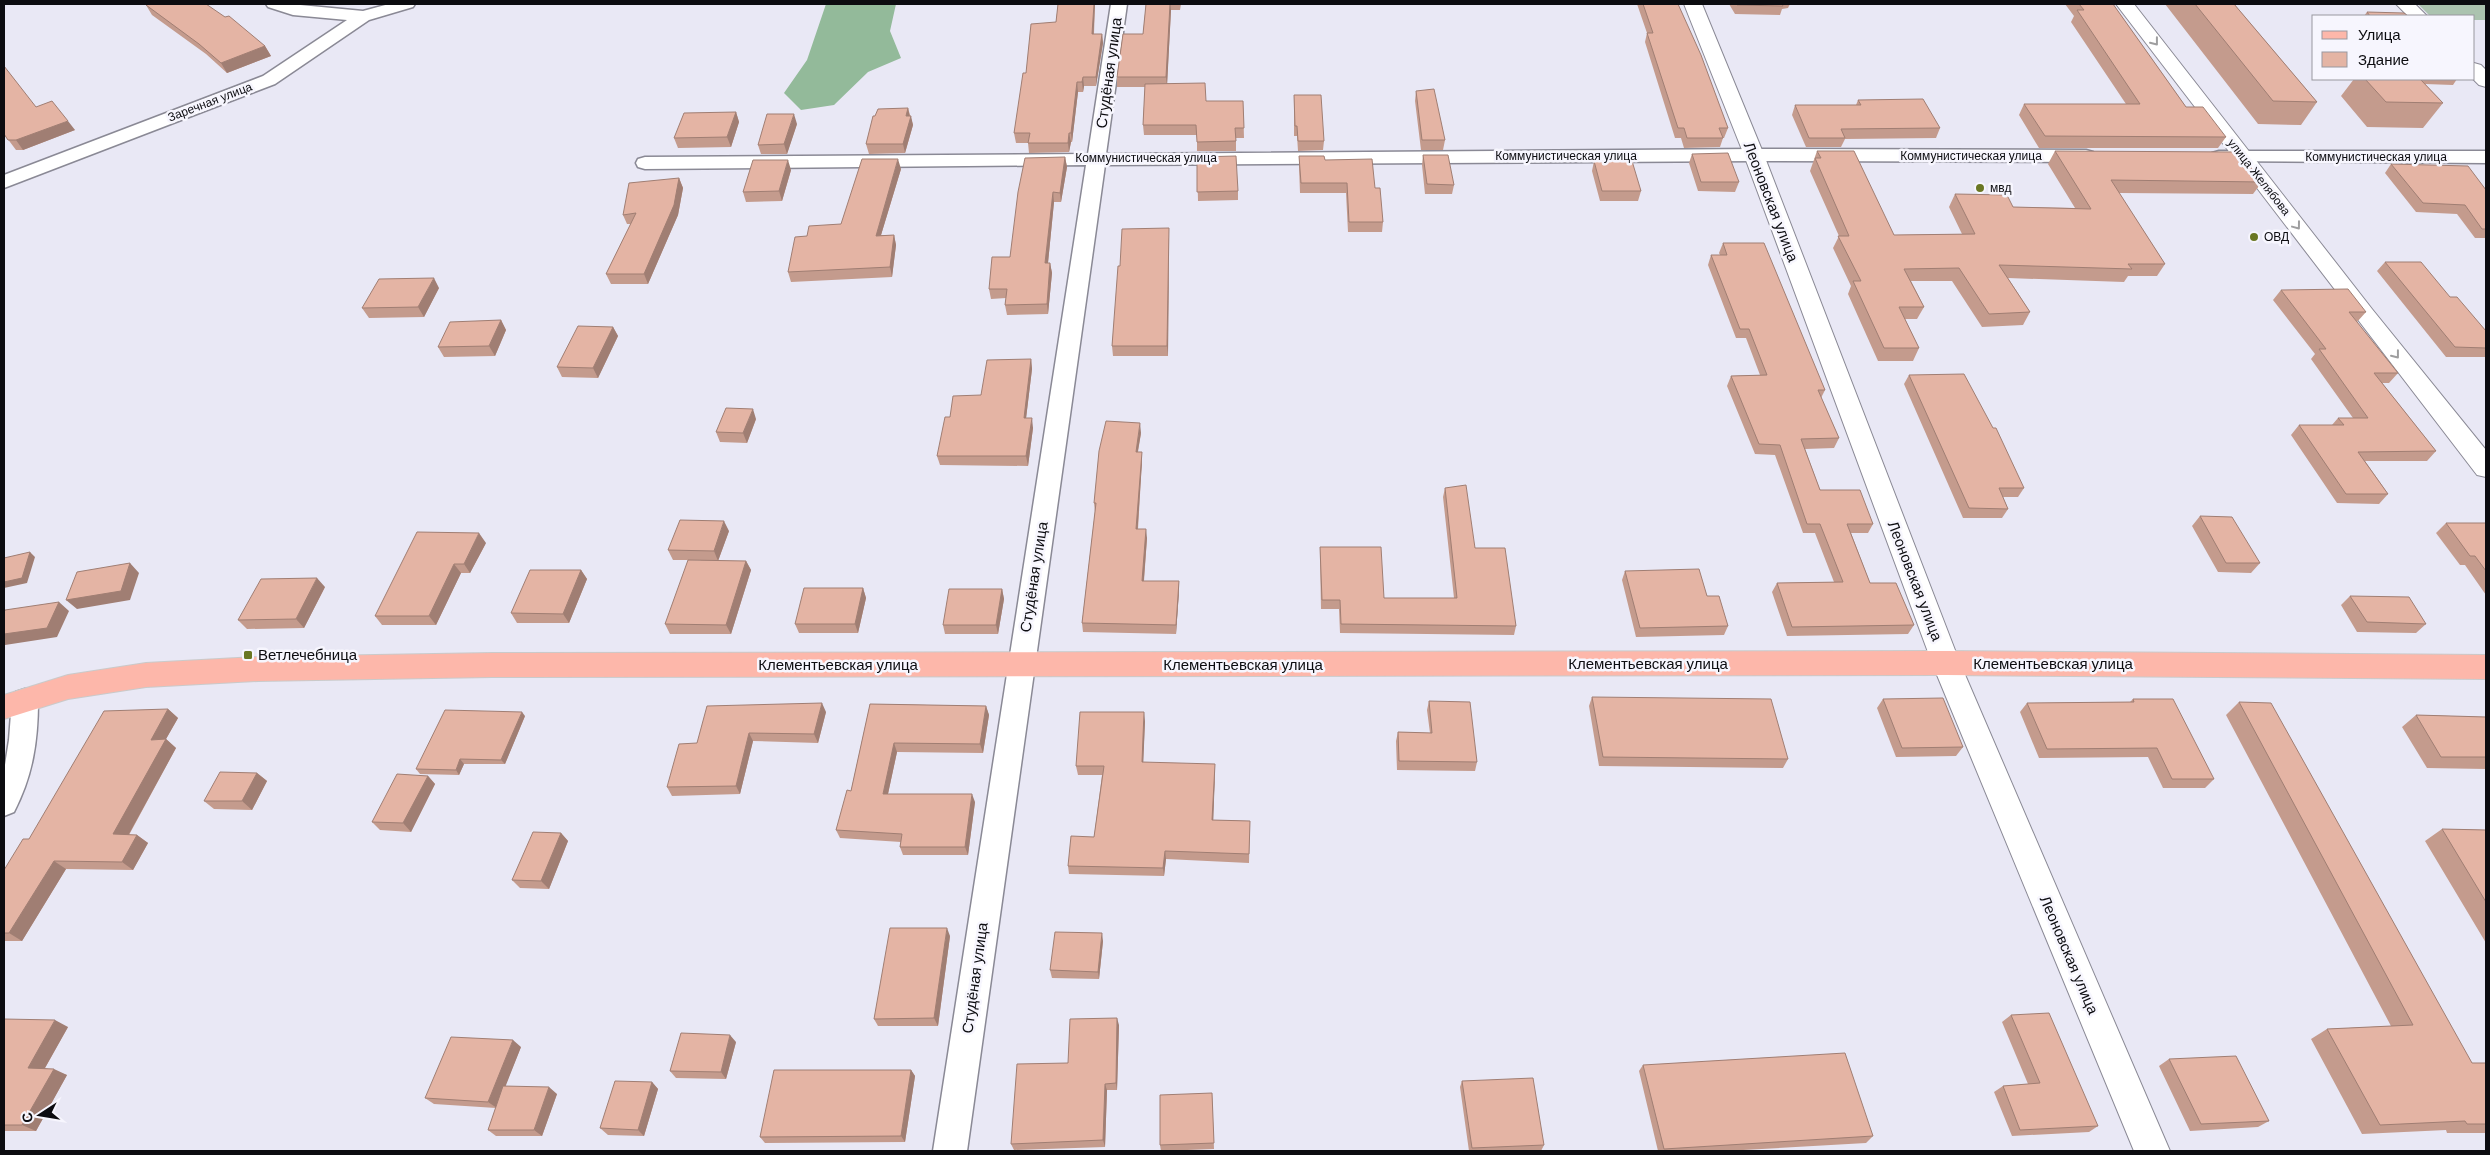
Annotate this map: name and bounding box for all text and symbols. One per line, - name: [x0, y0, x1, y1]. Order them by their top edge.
- legend: [2312, 15, 2475, 80]
- street label: Студёная улица: [1091, 16, 1127, 130]
- text: Улица: [2358, 25, 2401, 45]
- one-way arrow: [2149, 36, 2157, 45]
- text: Здание: [2358, 50, 2409, 70]
- street label: Заречная улица: [166, 78, 255, 125]
- street label: улица Желябова: [2224, 135, 2294, 219]
- street label: Леоновская улица: [1739, 139, 1803, 265]
- street label: Коммунистическая улица: [1495, 148, 1637, 164]
- street label: Коммунистическая улица: [1900, 148, 2042, 164]
- street label: Коммунистическая улица: [2305, 149, 2447, 165]
- street label: Коммунистическая улица: [1075, 150, 1217, 166]
- place label: мвд: [1990, 180, 2012, 196]
- marker: мвд: [1974, 182, 1986, 194]
- one-way arrow: [2291, 220, 2300, 230]
- place label: ОВД: [2264, 229, 2289, 245]
- marker: ОВД: [2248, 231, 2260, 243]
- one-way arrow: [2391, 349, 2399, 358]
- street label: Леоновская улица: [1883, 518, 1947, 644]
- street label: Студёная улица: [1015, 520, 1053, 634]
- place label: Ветлечебница: [258, 645, 358, 665]
- marker: Ветлечебница: [242, 649, 254, 661]
- street label: Клементьевская улица: [1568, 654, 1728, 674]
- street label: Клементьевская улица: [1973, 654, 2133, 674]
- street label: Клементьевская улица: [758, 655, 918, 675]
- street label: Клементьевская улица: [1163, 655, 1323, 675]
- street label: Леоновская улица: [2035, 893, 2103, 1018]
- street label: Студёная улица: [957, 921, 993, 1035]
- north arrow: [15, 1090, 65, 1140]
- text: С: [17, 1111, 37, 1125]

